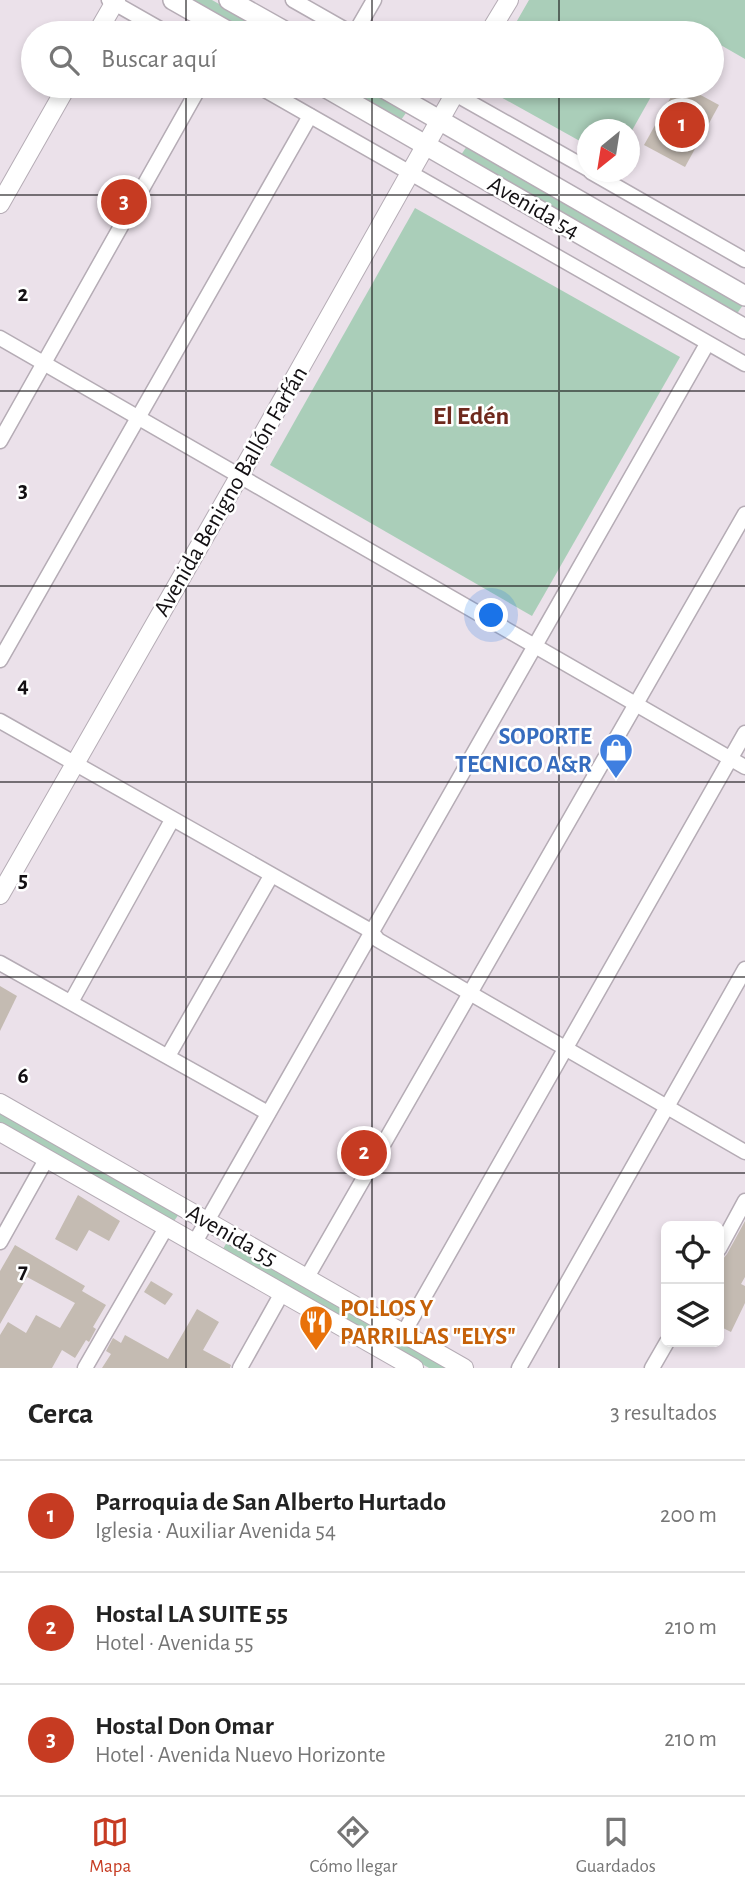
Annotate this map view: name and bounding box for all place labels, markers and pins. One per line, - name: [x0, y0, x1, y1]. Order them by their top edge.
- pin: 1: [659, 99, 705, 151]
- pin: 3: [101, 176, 147, 228]
- place label: SOPORTE TECNICO A&R: [455, 725, 592, 777]
- shop icon: SOPORTE TECNICO A&R: [597, 731, 635, 780]
- pin: 2: [341, 1127, 387, 1179]
- place label: POLLOS Y PARRILLAS "ELYS": [340, 1297, 516, 1349]
- restaurant icon: POLLOS Y PARRILLAS "ELYS": [297, 1303, 335, 1352]

